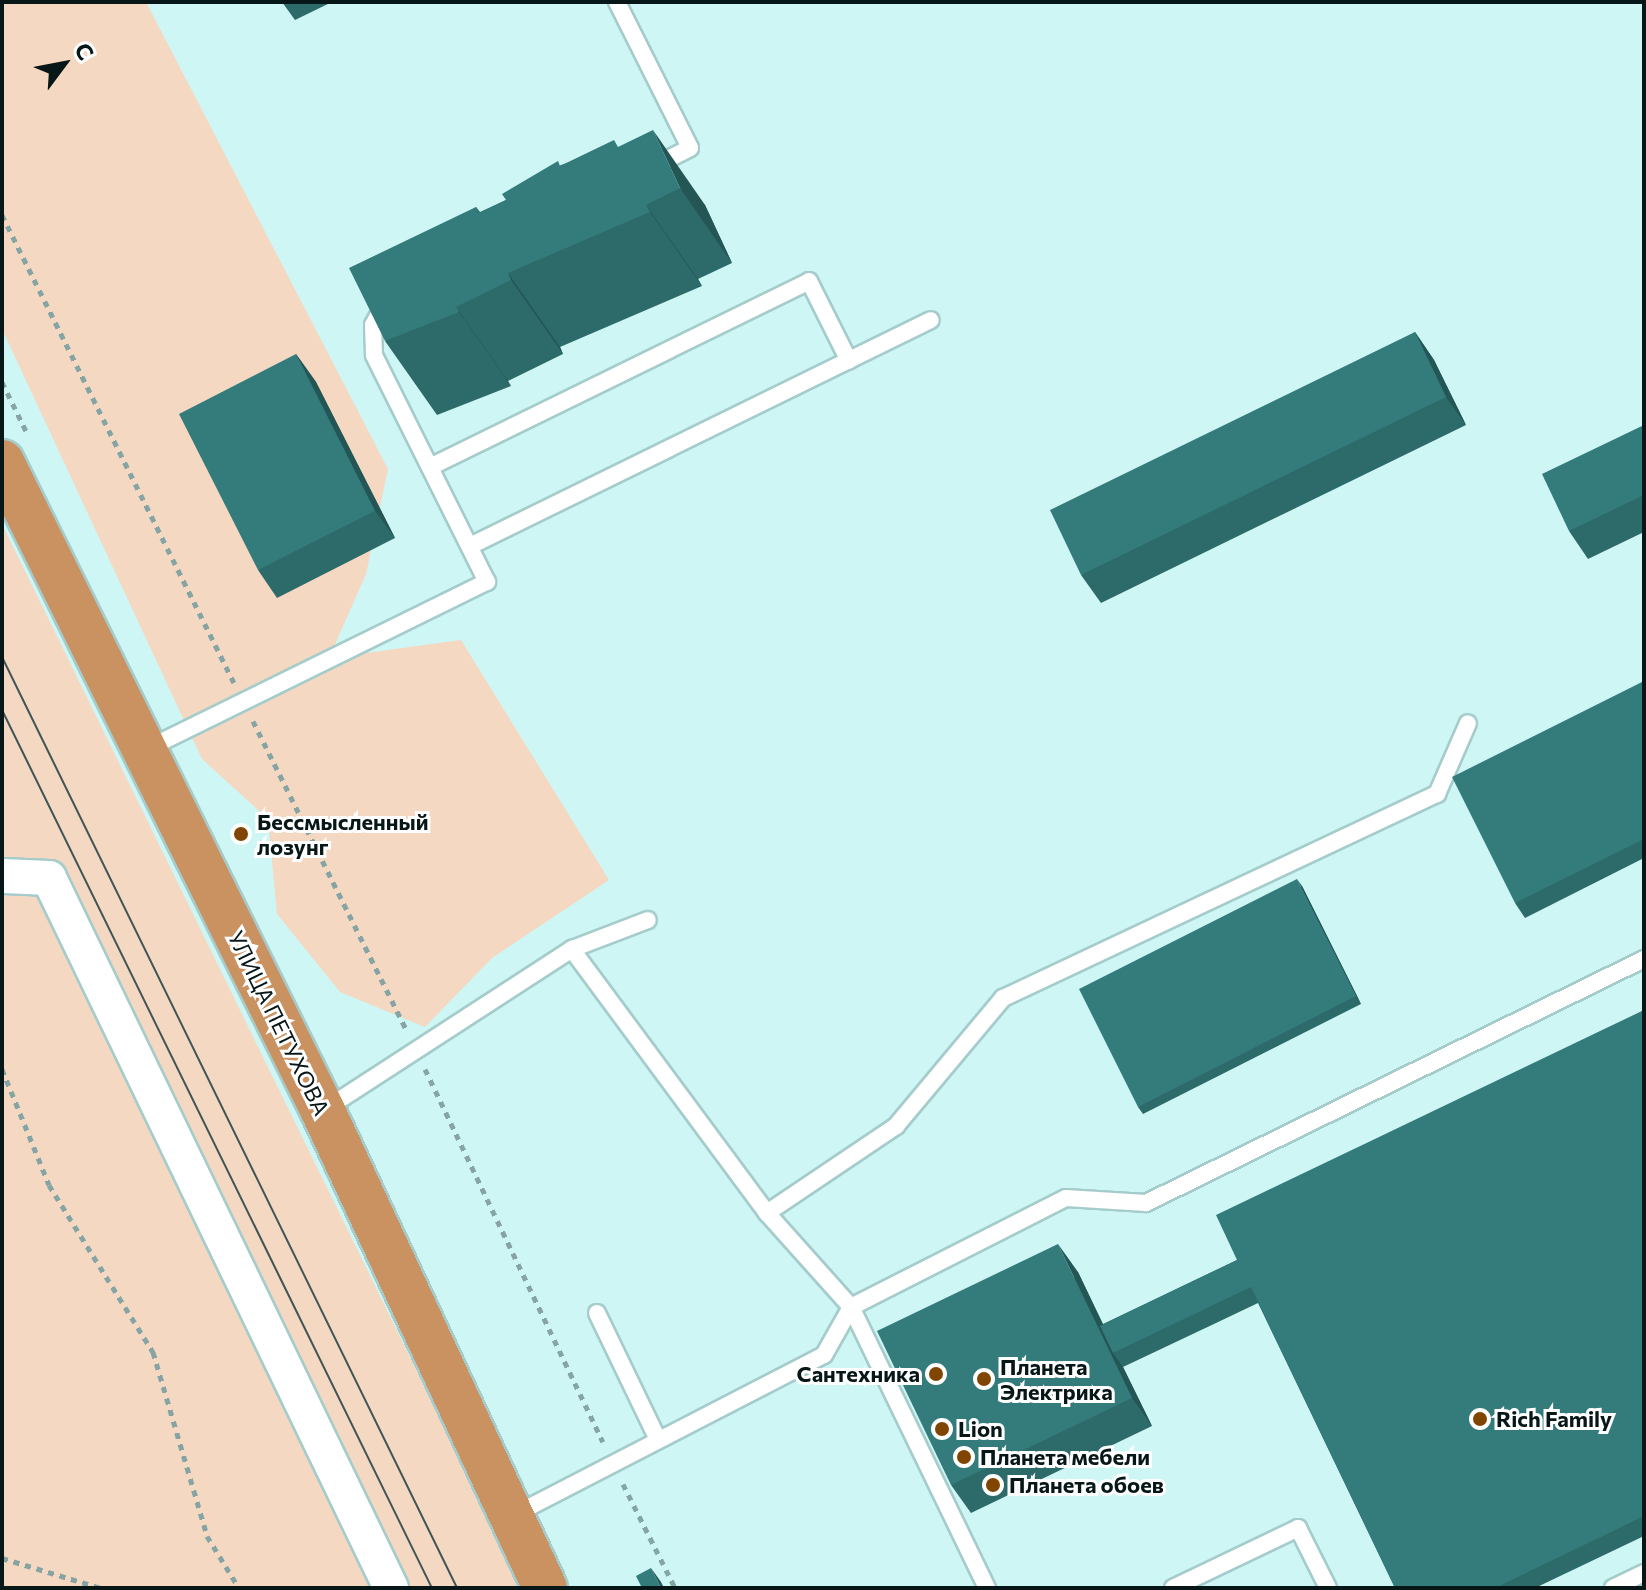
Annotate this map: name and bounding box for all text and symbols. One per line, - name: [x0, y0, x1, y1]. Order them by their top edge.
- north arrow: [24, 24, 104, 104]
- text: С: [69, 37, 100, 65]
- place label: Бессмысленный лозунг: [257, 808, 429, 860]
- marker: Бессмысленный лозунг: [232, 825, 250, 843]
- street label: УЛИЦА ПЕТУХОВА: [223, 926, 335, 1120]
- place label: Планета Электрика: [1000, 1353, 1113, 1404]
- place label: Сантехника: [797, 1361, 920, 1387]
- marker: Сантехника: [927, 1365, 945, 1383]
- marker: Планета Электрика: [975, 1370, 993, 1388]
- place label: Rich Family: [1496, 1406, 1612, 1432]
- marker: Rich Family: [1471, 1410, 1489, 1428]
- place label: Lion: [958, 1416, 1003, 1442]
- marker: Lion: [933, 1420, 951, 1438]
- place label: Планета мебели: [980, 1444, 1150, 1470]
- marker: Планета мебели: [955, 1448, 973, 1466]
- place label: Планета обоев: [1009, 1472, 1164, 1498]
- marker: Планета обоев: [984, 1476, 1002, 1494]

